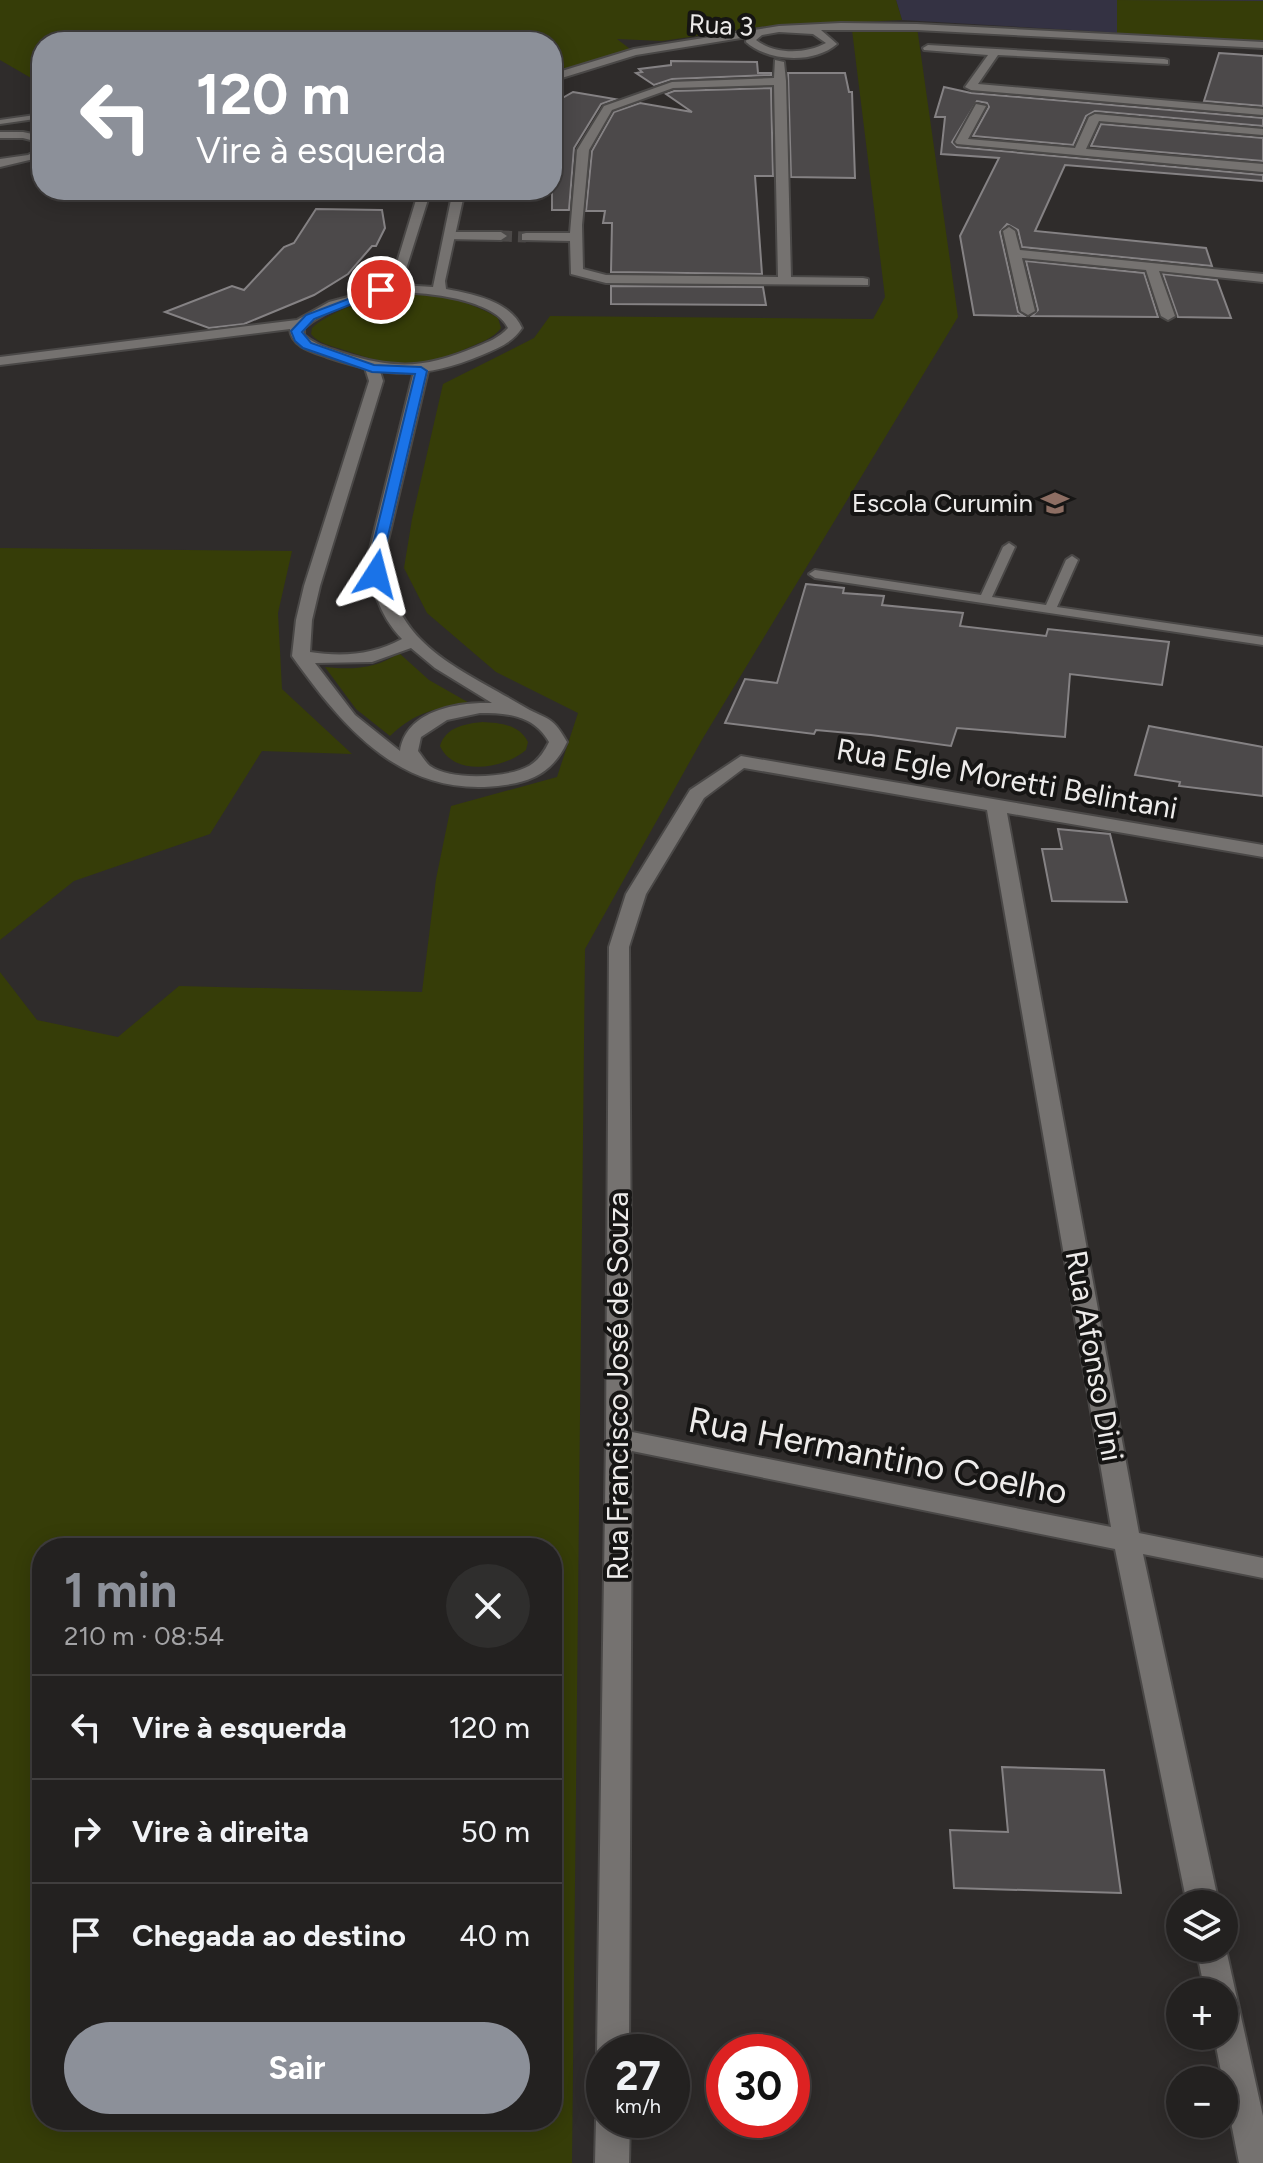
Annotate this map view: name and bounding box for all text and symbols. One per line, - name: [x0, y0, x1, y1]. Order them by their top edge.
- street label: Rua 3: [688, 7, 754, 43]
- text: 120 m: [196, 61, 351, 128]
- icon: left: [64, 64, 168, 168]
- text: Vire à esquerda: [196, 129, 446, 172]
- pin: [347, 256, 415, 324]
- icon: arrive: [359, 268, 403, 312]
- place label: Escola Curumin: [852, 487, 1033, 519]
- school or university icon: Escola Curumin: [1040, 488, 1070, 518]
- position arrow: [334, 532, 418, 616]
- street label: Rua Egle Moretti Belintani: [834, 730, 1180, 827]
- street label: Rua Francisco José de Souza: [599, 1191, 636, 1581]
- street label: Rua Afonso Dini: [1058, 1247, 1131, 1464]
- street label: Rua Hermantino Coelho: [685, 1398, 1071, 1513]
- text: 1 min: [64, 1561, 177, 1619]
- button: close: [446, 1564, 530, 1648]
- text: 210 m · 08:54: [64, 1620, 224, 1652]
- icon: left: [64, 1705, 108, 1749]
- text: Vire à esquerda: [132, 1709, 347, 1746]
- text: 120 m: [449, 1709, 530, 1746]
- icon: right: [64, 1809, 108, 1853]
- text: Vire à direita: [132, 1813, 309, 1850]
- text: 50 m: [461, 1813, 530, 1850]
- map controls: [1166, 1890, 1238, 2138]
- button: layers: [1166, 1890, 1238, 1962]
- icon: arrive: [64, 1913, 108, 1957]
- text: Chegada ao destino: [132, 1917, 406, 1954]
- text: 40 m: [459, 1917, 530, 1954]
- button: +: [1166, 1978, 1238, 2050]
- button: Sair: [64, 2022, 530, 2114]
- speed limit sign: 30: [706, 2034, 810, 2138]
- text: 27: [615, 2052, 661, 2100]
- button: −: [1166, 2066, 1238, 2138]
- text: km/h: [615, 2094, 661, 2118]

